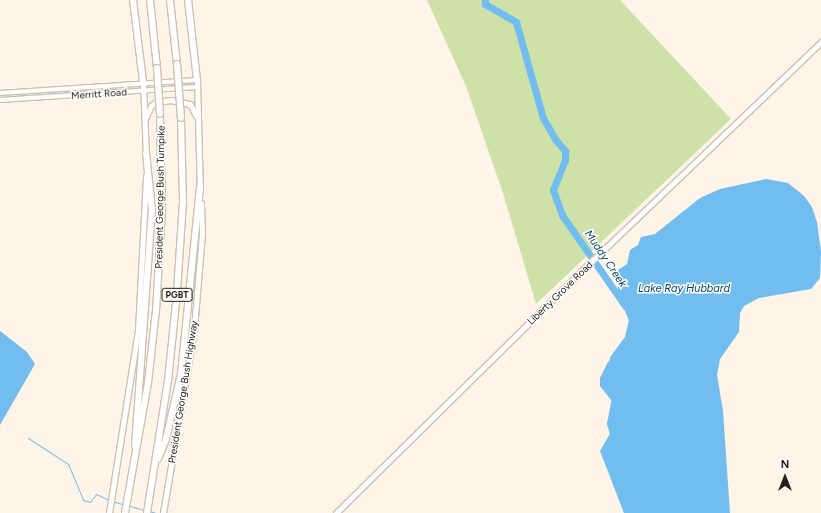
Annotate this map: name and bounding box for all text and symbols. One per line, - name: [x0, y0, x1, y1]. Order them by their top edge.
- street label: Merritt Road: [71, 86, 127, 102]
- street label: President George Bush Turnpike: [153, 125, 167, 269]
- water label: Muddy Creek: [581, 228, 629, 290]
- street label: Liberty Grove Road: [525, 259, 595, 327]
- water label: Lake Ray Hubbard: [638, 282, 730, 296]
- road number: PGBT: [161, 288, 193, 302]
- street label: President George Bush Highway: [166, 320, 200, 464]
- north arrow: [765, 457, 805, 497]
- text: N: [781, 458, 789, 471]

